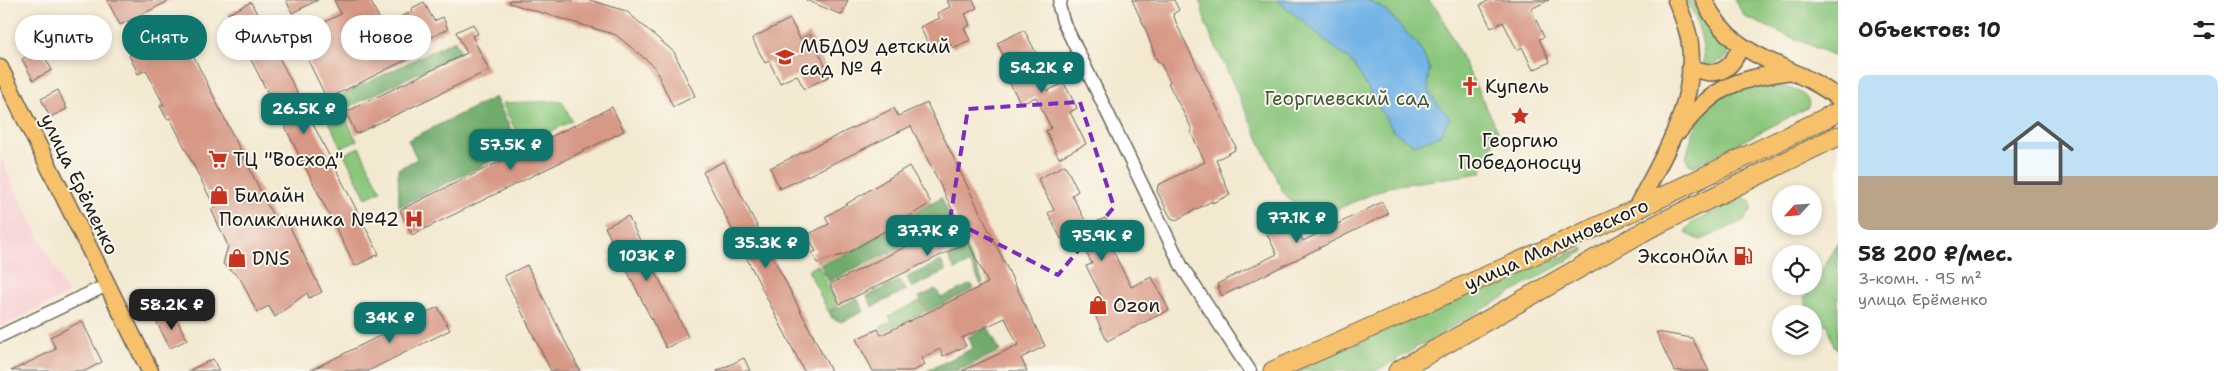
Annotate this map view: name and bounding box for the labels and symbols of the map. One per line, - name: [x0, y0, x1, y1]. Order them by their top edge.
- place label: МБДОУ детский сад № 4: [800, 34, 950, 81]
- school or university icon: МБДОУ детский сад № 4: [774, 46, 796, 68]
- pin: 54.2K ₽: [996, 52, 1088, 94]
- place label: Купель: [1485, 74, 1549, 99]
- church icon: Купель: [1459, 75, 1481, 97]
- park label: Георгиевский сад: [1265, 86, 1429, 111]
- pin: 26.5K ₽: [258, 92, 350, 135]
- place icon: Георгию Победоносцу: [1509, 105, 1531, 127]
- street label: улица Ерёменко: [35, 109, 125, 259]
- pin: 57.5K ₽: [465, 128, 557, 171]
- place label: Георгию Победоносцу: [1458, 128, 1582, 175]
- place label: ТЦ "Восход": [233, 147, 344, 172]
- supermarket icon: ТЦ "Восход": [207, 148, 229, 170]
- place label: Билайн: [234, 183, 305, 208]
- shop icon: Билайн: [208, 184, 230, 206]
- north arrow: [1772, 185, 1822, 235]
- street label: улица Малиновского: [1460, 192, 1652, 296]
- pin: 77.1K ₽: [1251, 202, 1343, 244]
- place label: Поликлиника №42: [219, 207, 399, 232]
- hospital icon: Поликлиника №42: [403, 208, 425, 230]
- pin: 37.7K ₽: [882, 214, 974, 257]
- pin: 75.9K ₽: [1056, 220, 1148, 262]
- pin: 35.3K ₽: [720, 226, 812, 269]
- pin: 103K ₽: [606, 240, 688, 282]
- place label: ЭксонОйл: [1638, 244, 1728, 269]
- fuel station icon: ЭксонОйл: [1732, 245, 1754, 267]
- place label: DNS: [252, 246, 289, 271]
- shop icon: DNS: [226, 247, 248, 269]
- pin: 58.2K ₽: [126, 288, 218, 331]
- place label: Ozon: [1113, 293, 1160, 318]
- shop icon: Ozon: [1087, 294, 1109, 316]
- pin: 34K ₽: [355, 302, 425, 344]

